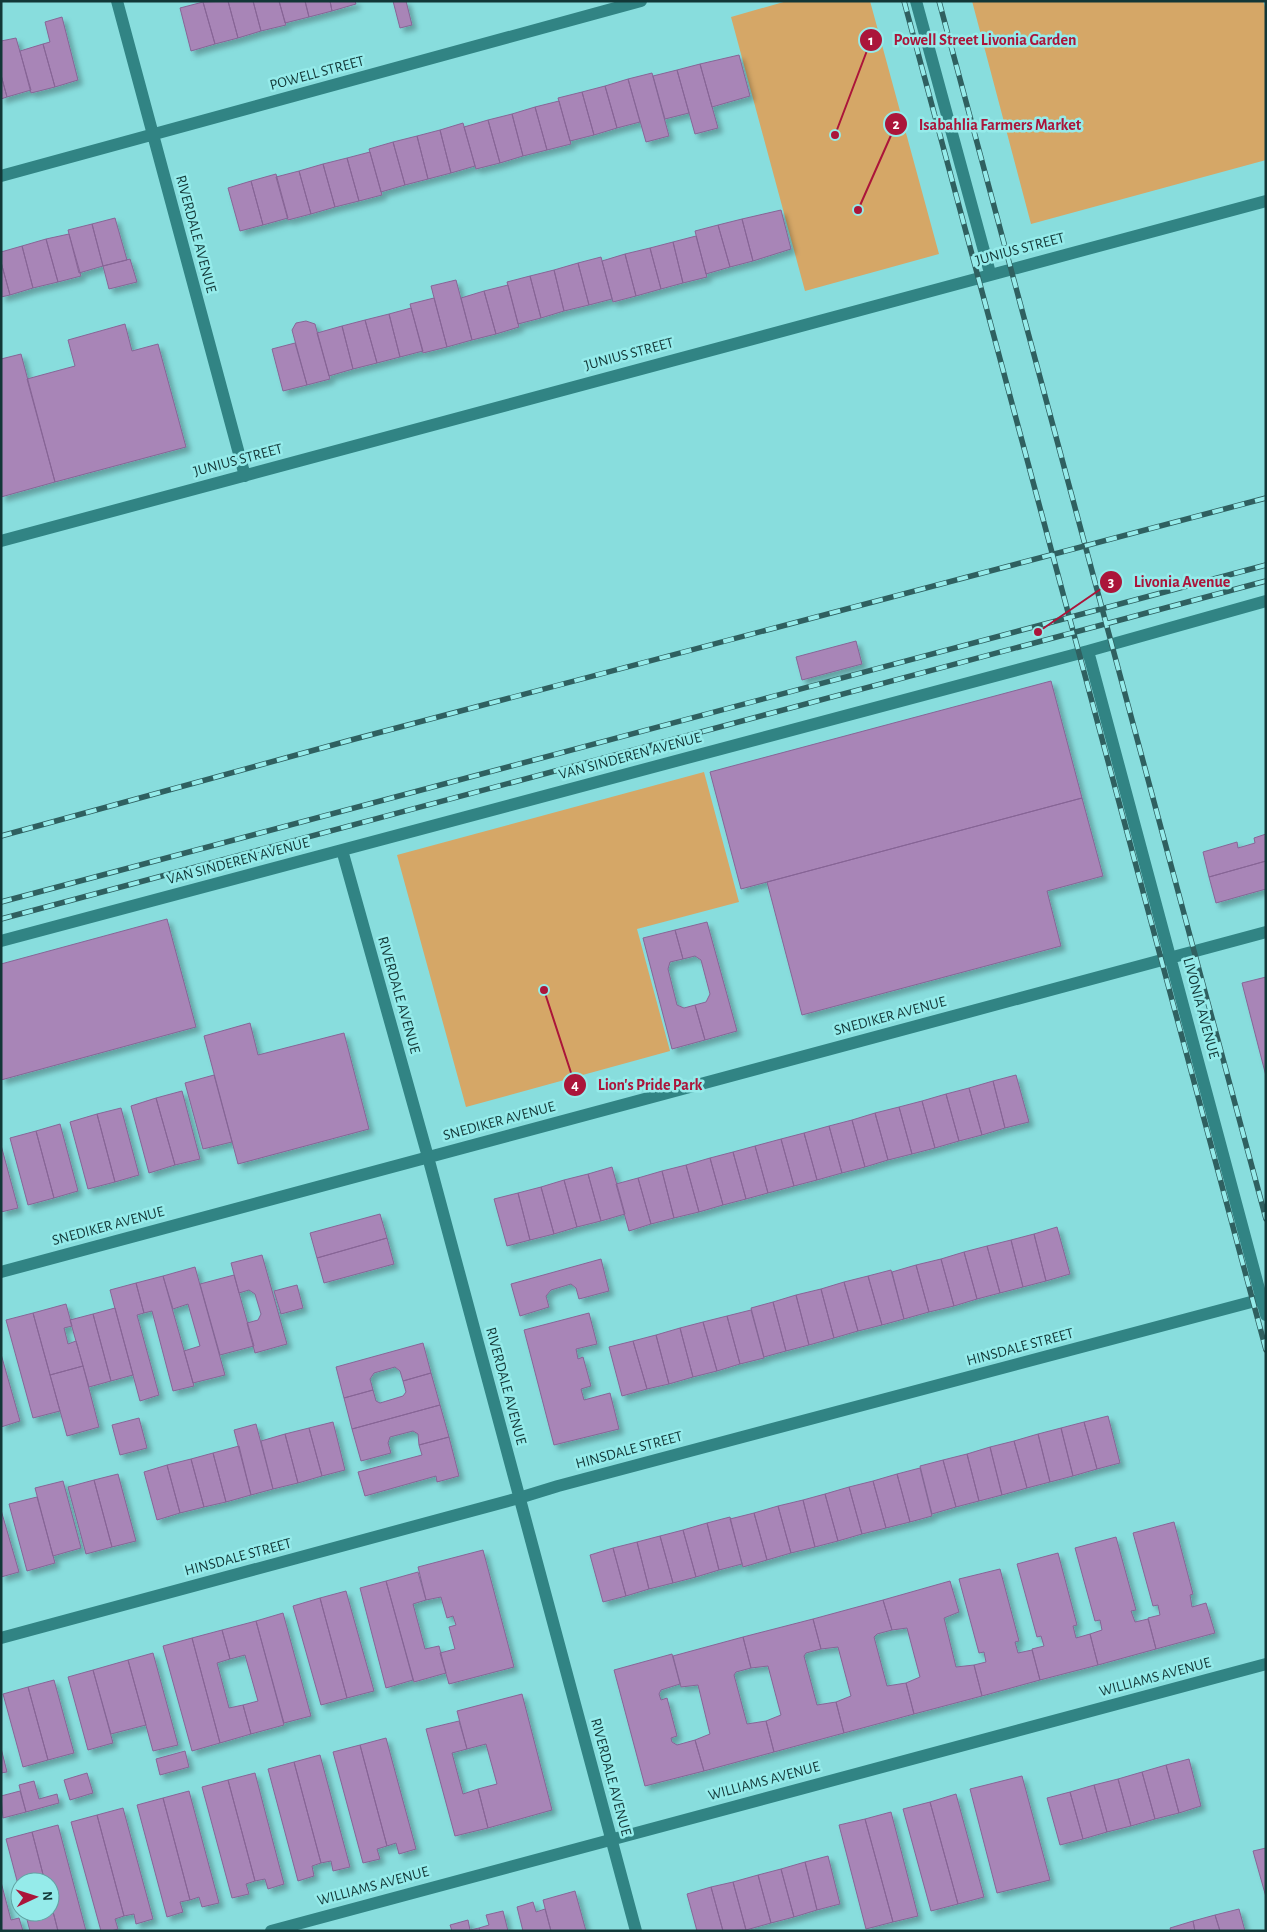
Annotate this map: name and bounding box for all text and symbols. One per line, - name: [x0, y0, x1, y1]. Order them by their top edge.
- callout: Powell Street Livonia Garden: [858, 24, 1086, 55]
- text: Powell Street Livonia Garden: [894, 32, 1076, 48]
- text: 1: [868, 33, 874, 48]
- street label: POWELL STREET: [268, 53, 366, 93]
- callout: Isabahlia Farmers Market: [883, 109, 1091, 140]
- text: 2: [892, 117, 900, 132]
- text: Isabahlia Farmers Market: [919, 117, 1082, 133]
- street label: RIVERDALE AVENUE: [173, 174, 219, 294]
- street label: JUNIUS STREET: [974, 230, 1067, 268]
- street label: JUNIUS STREET: [583, 335, 676, 373]
- street label: JUNIUS STREET: [192, 441, 285, 479]
- callout: Livonia Avenue: [1099, 566, 1240, 597]
- text: Livonia Avenue: [1134, 574, 1231, 590]
- text: 3: [1108, 575, 1114, 590]
- street label: VAN SINDEREN AVENUE: [557, 730, 703, 782]
- street label: VAN SINDEREN AVENUE: [165, 835, 311, 887]
- street label: RIVERDALE AVENUE: [375, 935, 423, 1055]
- street label: LIVONIA AVENUE: [1180, 956, 1222, 1060]
- street label: SNEDIKER AVENUE: [832, 994, 948, 1038]
- callout: Lion's Pride Park: [563, 1069, 712, 1100]
- text: Lion's Pride Park: [598, 1077, 702, 1093]
- text: 4: [571, 1078, 579, 1093]
- street label: SNEDIKER AVENUE: [441, 1099, 557, 1143]
- street label: SNEDIKER AVENUE: [50, 1204, 166, 1248]
- street label: HINSDALE STREET: [965, 1325, 1076, 1368]
- street label: RIVERDALE AVENUE: [483, 1326, 529, 1446]
- street label: HINSDALE STREET: [574, 1428, 685, 1471]
- street label: HINSDALE STREET: [183, 1535, 294, 1578]
- street label: WILLIAMS AVENUE: [1098, 1655, 1212, 1699]
- street label: RIVERDALE AVENUE: [588, 1717, 634, 1837]
- street label: WILLIAMS AVENUE: [707, 1759, 821, 1803]
- street label: WILLIAMS AVENUE: [316, 1864, 430, 1908]
- north arrow: [10, 1872, 60, 1922]
- text: N: [40, 1891, 54, 1902]

